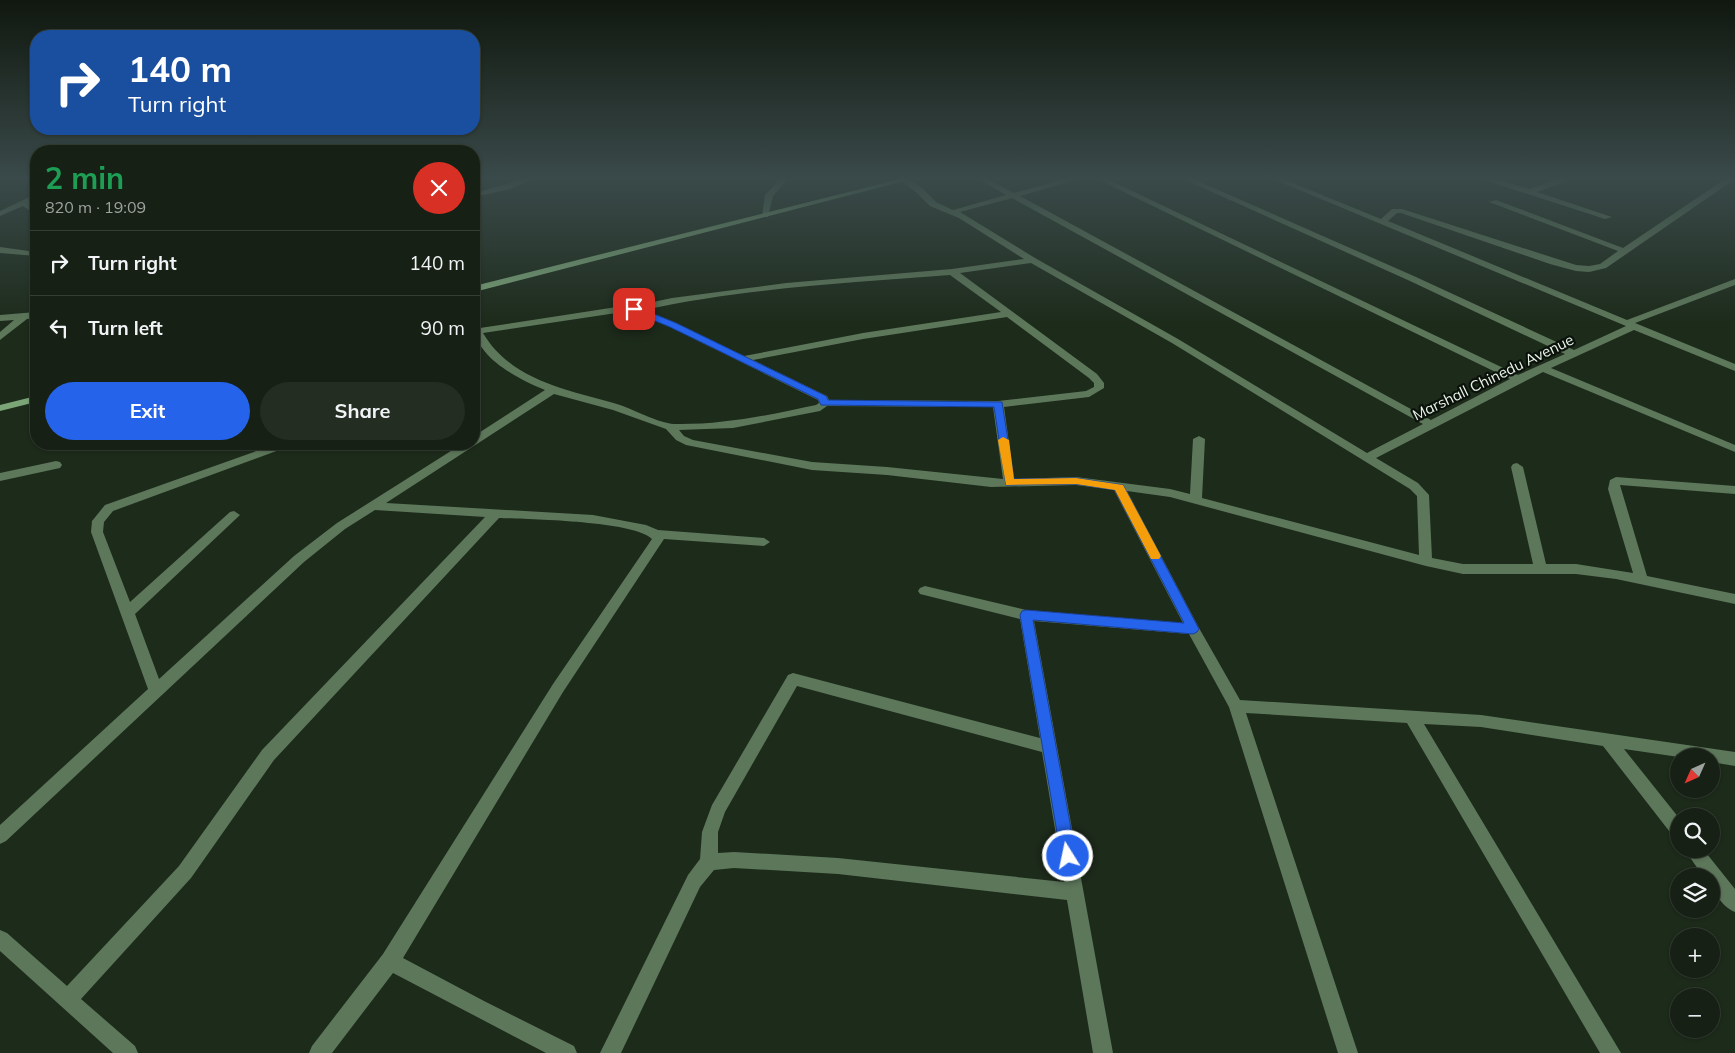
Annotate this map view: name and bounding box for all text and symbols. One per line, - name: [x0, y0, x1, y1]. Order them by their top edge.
- text: 140 m: [128, 47, 232, 91]
- icon: right: [45, 50, 110, 115]
- text: Turn right: [128, 90, 226, 118]
- text: 2 min: [45, 159, 124, 197]
- button: close: [413, 162, 465, 214]
- text: 820 m · 19:09: [45, 197, 146, 217]
- icon: right: [45, 249, 73, 277]
- text: Turn right: [88, 251, 177, 275]
- text: 140 m: [409, 251, 465, 275]
- pin: [613, 288, 655, 330]
- icon: arrive: [620, 295, 648, 323]
- icon: left: [45, 314, 73, 342]
- text: Turn left: [88, 316, 163, 340]
- text: 90 m: [421, 316, 465, 340]
- street label: Marshall Chinedu Avenue: [1409, 330, 1577, 424]
- button: Exit: [45, 382, 250, 440]
- button: Share: [260, 382, 465, 440]
- north arrow: [1670, 748, 1720, 798]
- map controls: [1670, 748, 1720, 1038]
- button: search: [1670, 808, 1720, 858]
- position arrow: [1041, 829, 1093, 881]
- button: layers: [1670, 868, 1720, 918]
- button: +: [1670, 928, 1720, 978]
- button: −: [1670, 988, 1720, 1038]

